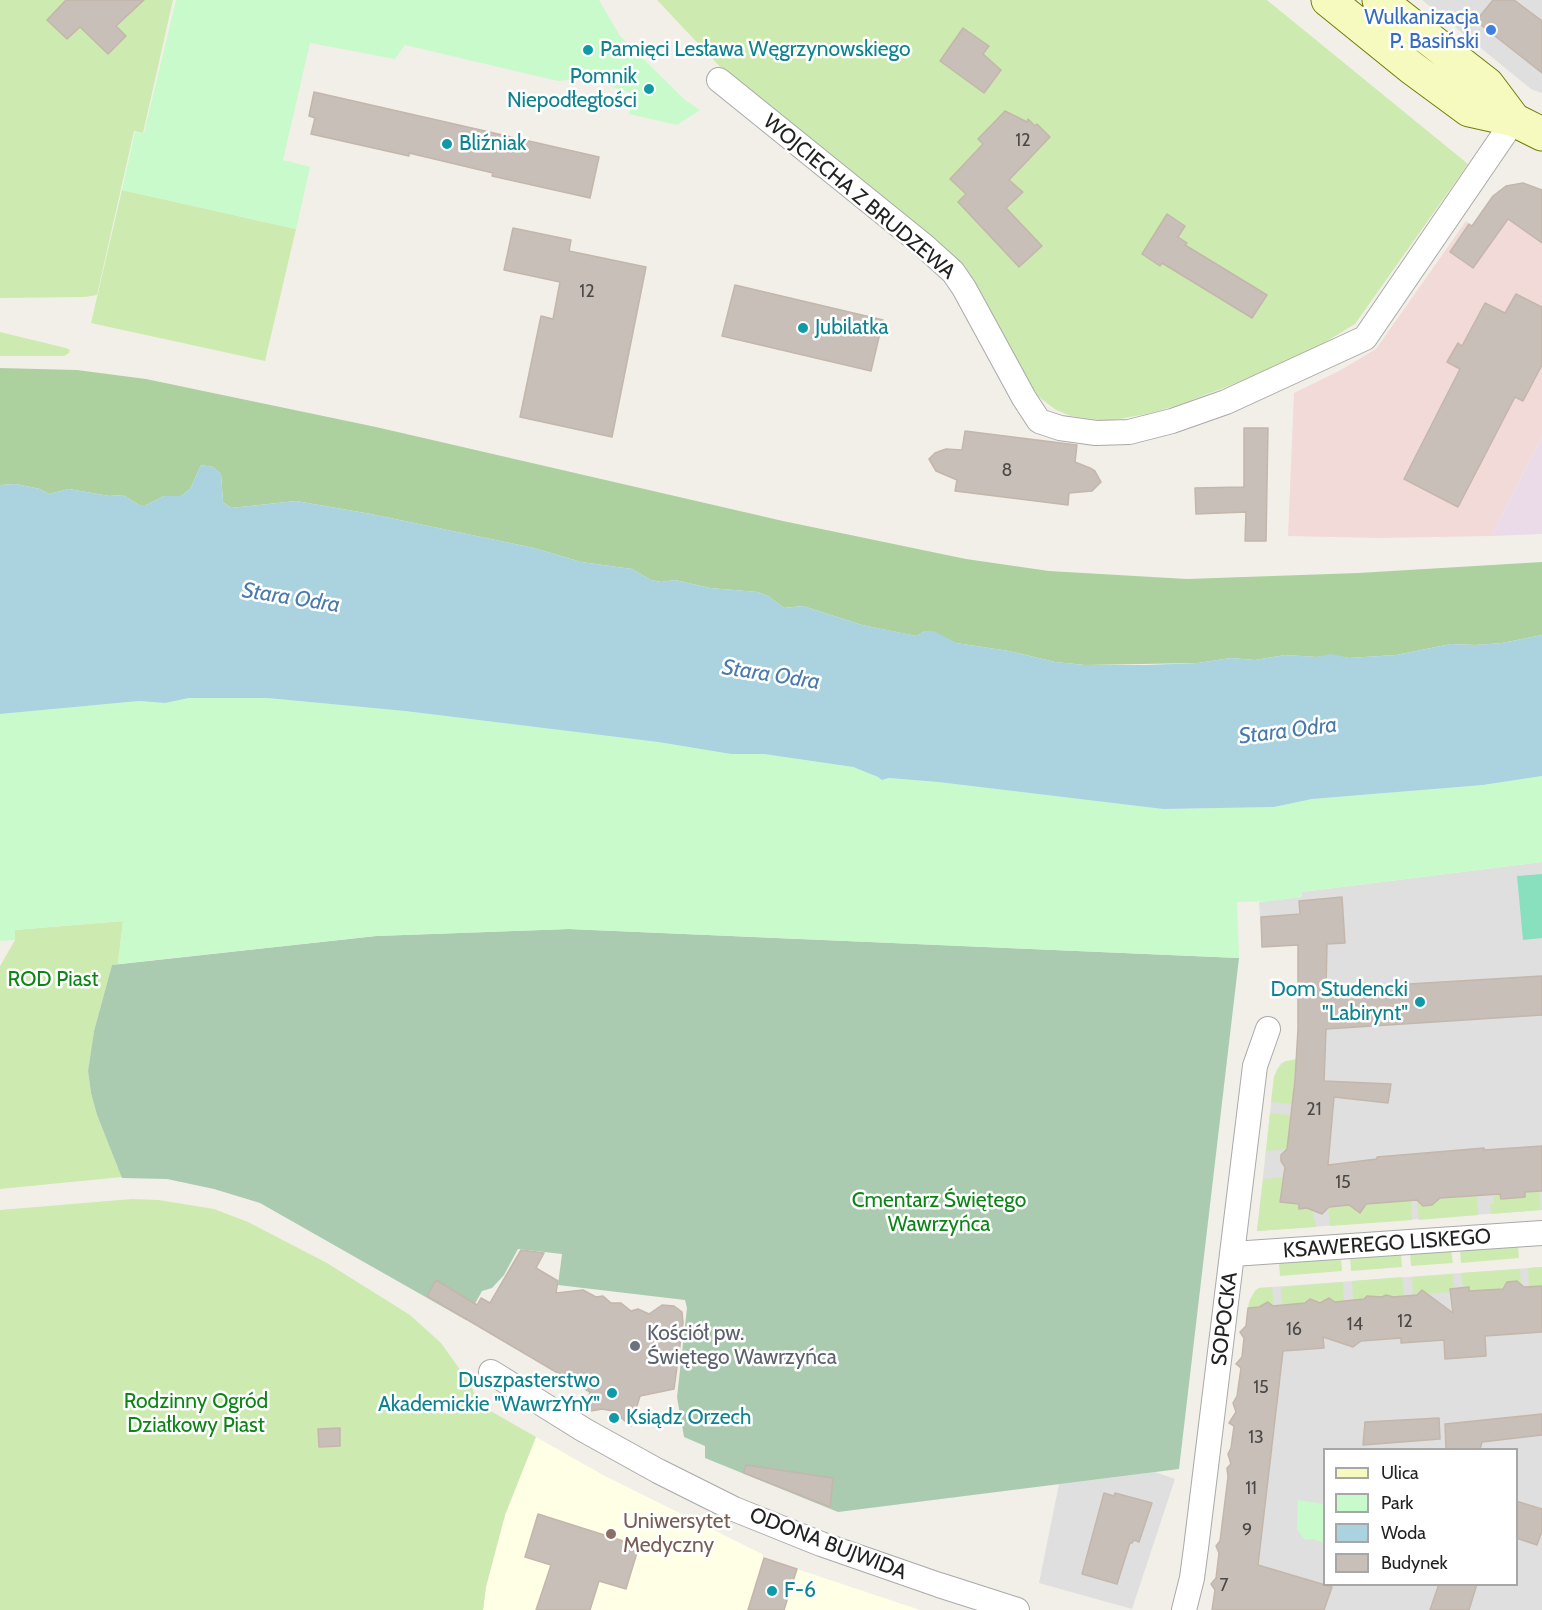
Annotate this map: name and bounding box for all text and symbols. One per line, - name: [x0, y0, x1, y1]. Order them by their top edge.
- place label: Wulkanizacja P. Basiński: [1364, 5, 1479, 55]
- marker: Wulkanizacja P. Basiński: [1484, 23, 1498, 37]
- place label: Pamięci Lesława Węgrzynowskiego: [600, 37, 911, 63]
- marker: Pamięci Lesława Węgrzynowskiego: [581, 43, 595, 57]
- place label: Pomnik Niepodłegłości: [507, 64, 637, 114]
- marker: Pomnik Niepodłegłości: [642, 82, 656, 96]
- street label: WOJCIECHA Z BRUDZEWA: [758, 109, 960, 285]
- house number: 12: [1015, 130, 1031, 152]
- place label: Bliźniak: [459, 131, 526, 157]
- marker: Bliźniak: [440, 137, 454, 151]
- house number: 12: [579, 281, 595, 303]
- place label: Jubilatka: [815, 315, 889, 341]
- marker: Jubilatka: [796, 321, 810, 335]
- house number: 8: [1002, 460, 1012, 482]
- water label: Stara Odra: [240, 577, 342, 619]
- water label: Stara Odra: [720, 654, 822, 696]
- water label: Stara Odra: [1237, 712, 1339, 750]
- park label: ROD Piast: [7, 967, 99, 993]
- place label: Dom Studencki "Labirynt": [1271, 977, 1408, 1027]
- marker: Dom Studencki "Labirynt": [1413, 995, 1427, 1009]
- house number: 21: [1306, 1099, 1322, 1121]
- house number: 15: [1335, 1172, 1351, 1194]
- park label: Cmentarz Świętego Wawrzyńca: [852, 1188, 1026, 1238]
- street label: KSAWEREGO LISKEGO: [1282, 1224, 1492, 1264]
- street label: SOPOCKA: [1207, 1271, 1243, 1367]
- house number: 12: [1397, 1311, 1413, 1333]
- house number: 14: [1347, 1314, 1363, 1336]
- house number: 16: [1286, 1319, 1302, 1341]
- place label: Kościół pw. Świętego Wawrzyńca: [647, 1321, 837, 1371]
- marker: Kościół pw. Świętego Wawrzyńca: [628, 1339, 642, 1353]
- place label: Duszpasterstwo Akademickie "WawrzYnY": [378, 1368, 600, 1418]
- house number: 15: [1253, 1377, 1269, 1399]
- marker: Duszpasterstwo Akademickie "WawrzYnY": [605, 1386, 619, 1400]
- park label: Rodzinny Ogród Działkowy Piast: [124, 1389, 268, 1439]
- place label: Ksiądz Orzech: [626, 1405, 751, 1431]
- marker: Ksiądz Orzech: [607, 1411, 621, 1425]
- house number: 13: [1248, 1427, 1264, 1449]
- legend: [1323, 1448, 1518, 1586]
- text: Ulica: [1381, 1462, 1419, 1484]
- house number: 11: [1245, 1478, 1257, 1500]
- text: Park: [1381, 1492, 1413, 1514]
- street label: ODONA BUJWIDA: [746, 1502, 910, 1586]
- place label: Uniwersytet Medyczny: [623, 1509, 731, 1559]
- house number: 9: [1242, 1520, 1252, 1542]
- text: Woda: [1381, 1522, 1426, 1544]
- marker: Uniwersytet Medyczny: [604, 1527, 618, 1541]
- text: Budynek: [1381, 1552, 1448, 1574]
- house number: 7: [1219, 1575, 1229, 1597]
- place label: F-6: [784, 1578, 816, 1604]
- marker: F-6: [765, 1584, 779, 1598]

